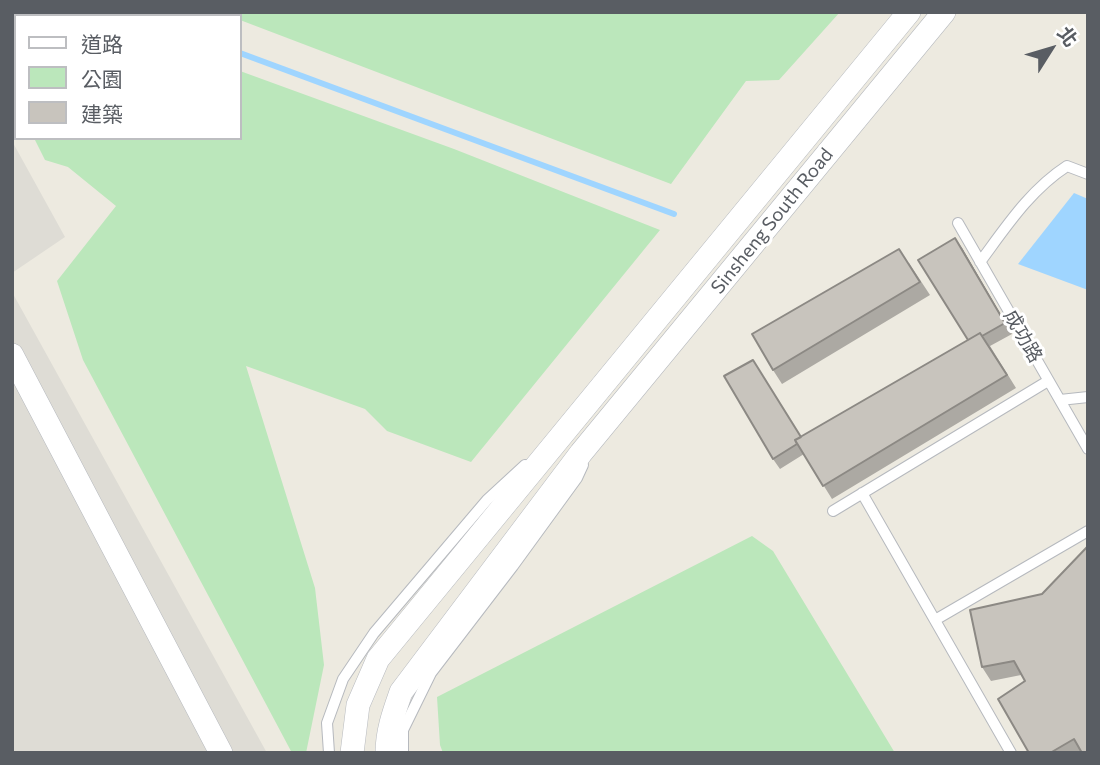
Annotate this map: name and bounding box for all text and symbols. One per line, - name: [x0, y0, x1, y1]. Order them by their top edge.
- legend: [14, 14, 242, 140]
- north arrow: [1016, 14, 1086, 84]
- text: 北: [1053, 22, 1083, 51]
- text: 道路: [81, 31, 123, 56]
- text: 公園: [81, 66, 123, 91]
- text: 建築: [81, 101, 123, 126]
- street label: Sinsheng South Road: [706, 143, 838, 299]
- street label: 成功路: [999, 306, 1047, 366]

